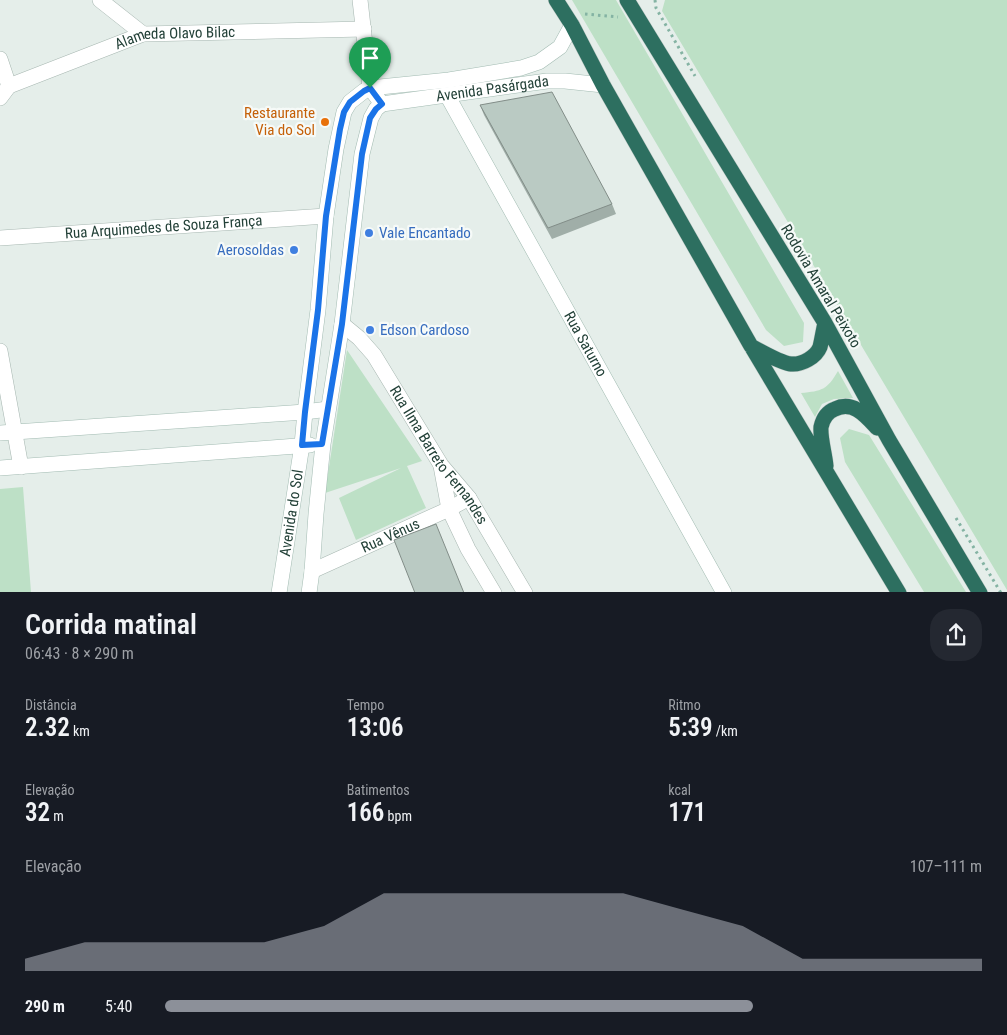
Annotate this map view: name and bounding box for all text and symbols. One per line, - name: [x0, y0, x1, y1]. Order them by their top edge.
- street label: Alameda Olavo Bilac: [112, 23, 235, 53]
- pin: [349, 37, 391, 88]
- icon: arrive: [356, 44, 384, 72]
- street label: Avenida Pasárgada: [435, 72, 550, 105]
- place label: Restaurante Via do Sol: [244, 104, 315, 139]
- marker: Restaurante Via do Sol: [319, 116, 331, 128]
- street label: Rua Arquimedes de Souza França: [64, 211, 263, 243]
- street label: Rodovia Amaral Peixoto: [777, 221, 865, 351]
- place label: Vale Encantado: [379, 224, 471, 242]
- marker: Vale Encantado: [363, 227, 375, 239]
- place label: Aerosoldas: [217, 241, 284, 259]
- marker: Aerosoldas: [288, 244, 300, 256]
- street label: Rua Saturno: [560, 308, 611, 380]
- place label: Edson Cardoso: [380, 321, 469, 339]
- marker: Edson Cardoso: [364, 324, 376, 336]
- street label: Rua Ilma Barreto Fernandes: [386, 382, 492, 528]
- street label: Avenida do Sol: [276, 468, 307, 558]
- street label: Rua Vênus: [358, 514, 423, 557]
- text: Corrida matinal: [25, 608, 197, 641]
- button: share: [930, 609, 982, 661]
- text: 06:43 · 8 × 290 m: [25, 644, 134, 663]
- text: Distância: [25, 697, 77, 713]
- text: Tempo: [347, 697, 384, 713]
- text: Ritmo: [668, 697, 701, 713]
- text: 2.32: [25, 713, 70, 742]
- text: 13:06: [347, 713, 404, 742]
- text: 5:39: [668, 713, 713, 742]
- text: km: [70, 723, 90, 739]
- text: /km: [713, 723, 738, 739]
- text: Elevação: [25, 782, 74, 798]
- text: Batimentos: [347, 782, 410, 798]
- text: kcal: [668, 782, 691, 798]
- text: 32: [25, 798, 50, 827]
- text: 166: [347, 798, 384, 827]
- text: 171: [668, 798, 706, 827]
- text: m: [50, 808, 64, 824]
- text: bpm: [384, 808, 412, 824]
- text: Elevação: [25, 857, 82, 876]
- text: 107–111 m: [910, 857, 982, 876]
- text: 290 m: [25, 997, 65, 1016]
- text: 5:40: [105, 997, 132, 1016]

